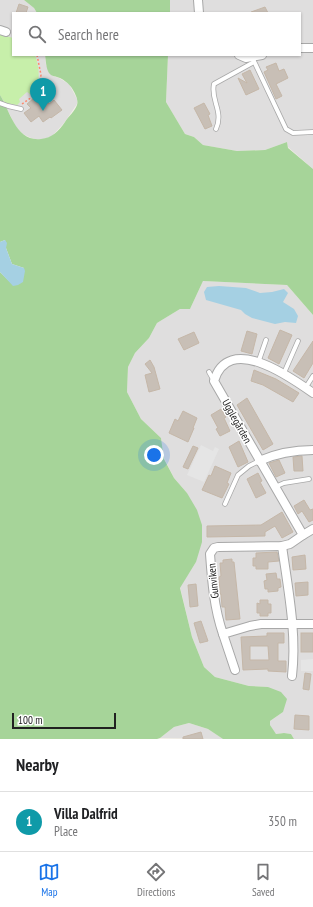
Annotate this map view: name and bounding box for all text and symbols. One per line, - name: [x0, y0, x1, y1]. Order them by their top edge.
- search box: [12, 12, 301, 56]
- icon: search: [26, 23, 48, 45]
- text: Search here: [58, 25, 119, 44]
- pin: 1: [30, 78, 56, 111]
- street label: Ugglegården: [219, 396, 255, 446]
- your location: [144, 445, 164, 465]
- street label: Gunviken: [204, 563, 222, 599]
- scale bar: [12, 711, 116, 730]
- text: 100 m: [18, 713, 42, 727]
- text: Nearby: [16, 754, 59, 776]
- text: Villa Dalfrid: [54, 804, 118, 823]
- text: 1: [26, 813, 32, 830]
- text: 350 m: [268, 813, 297, 830]
- text: Place: [54, 823, 78, 840]
- tab: Map: [38, 861, 60, 899]
- tab: Directions: [137, 861, 175, 899]
- tab: Saved: [252, 861, 275, 899]

